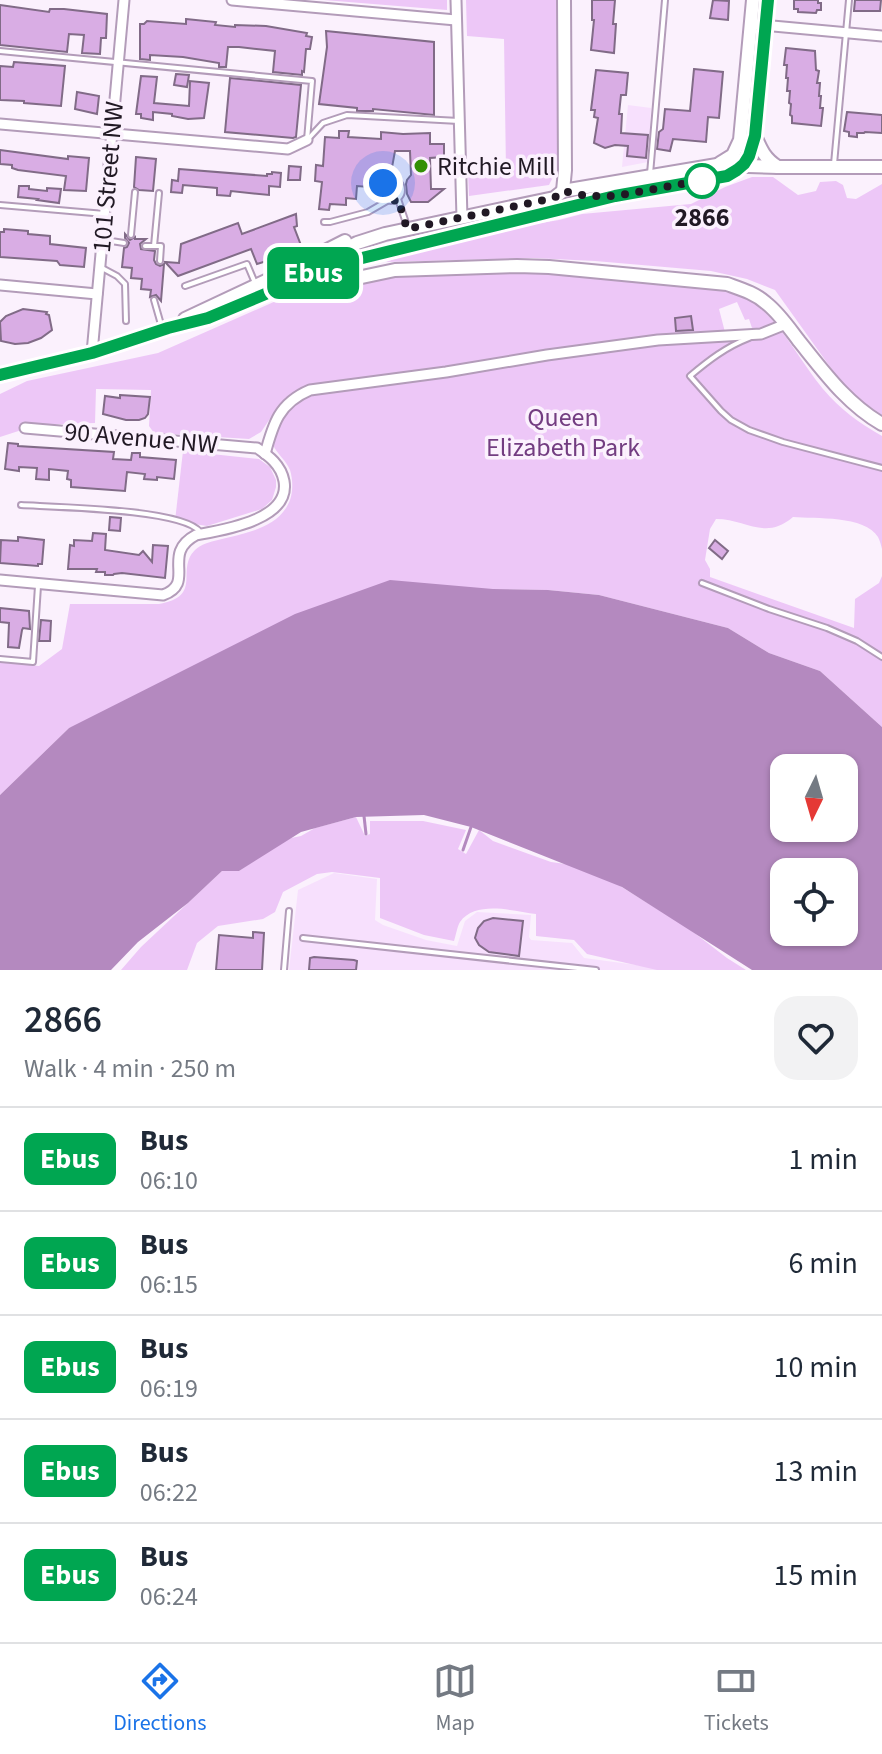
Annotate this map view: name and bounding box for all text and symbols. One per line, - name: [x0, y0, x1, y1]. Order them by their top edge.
- street label: 101 Street NW: [83, 100, 133, 254]
- place label: Ritchie Mill: [437, 148, 556, 185]
- marker: Ritchie Mill: [412, 157, 430, 175]
- your location: [363, 163, 403, 203]
- marker: 2866: [685, 164, 719, 198]
- place label: 2866: [675, 199, 729, 236]
- line badge: Ebus: [257, 247, 369, 299]
- text: Ebus: [283, 253, 343, 293]
- park label: Queen Elizabeth Park: [486, 399, 640, 466]
- street label: 90 Avenue NW: [63, 413, 219, 463]
- north arrow: [770, 754, 858, 842]
- map controls: [770, 754, 858, 946]
- button: locate: [770, 858, 858, 946]
- text: 2866: [24, 993, 102, 1047]
- button: heart: [774, 996, 858, 1080]
- text: Walk · 4 min · 250 m: [24, 1050, 236, 1087]
- text: Bus: [140, 1119, 188, 1162]
- text: 1 min: [788, 1138, 858, 1181]
- text: Ebus: [40, 1139, 100, 1179]
- text: 06:10: [140, 1162, 198, 1199]
- text: Bus: [140, 1223, 188, 1266]
- text: 6 min: [788, 1242, 858, 1285]
- text: Ebus: [40, 1243, 100, 1283]
- text: 06:15: [140, 1266, 198, 1303]
- text: Bus: [140, 1327, 188, 1370]
- text: 10 min: [774, 1346, 858, 1389]
- text: Ebus: [40, 1347, 100, 1387]
- text: 06:19: [140, 1370, 198, 1407]
- text: Bus: [140, 1431, 188, 1474]
- text: 13 min: [774, 1450, 858, 1493]
- text: Ebus: [40, 1451, 100, 1491]
- text: 06:22: [140, 1474, 198, 1511]
- text: Bus: [140, 1535, 188, 1578]
- text: 15 min: [774, 1554, 858, 1597]
- text: Ebus: [40, 1555, 100, 1595]
- text: 06:24: [140, 1578, 198, 1615]
- tab: Directions: [113, 1659, 206, 1739]
- tab: Map: [433, 1659, 477, 1739]
- tab: Tickets: [704, 1659, 769, 1739]

